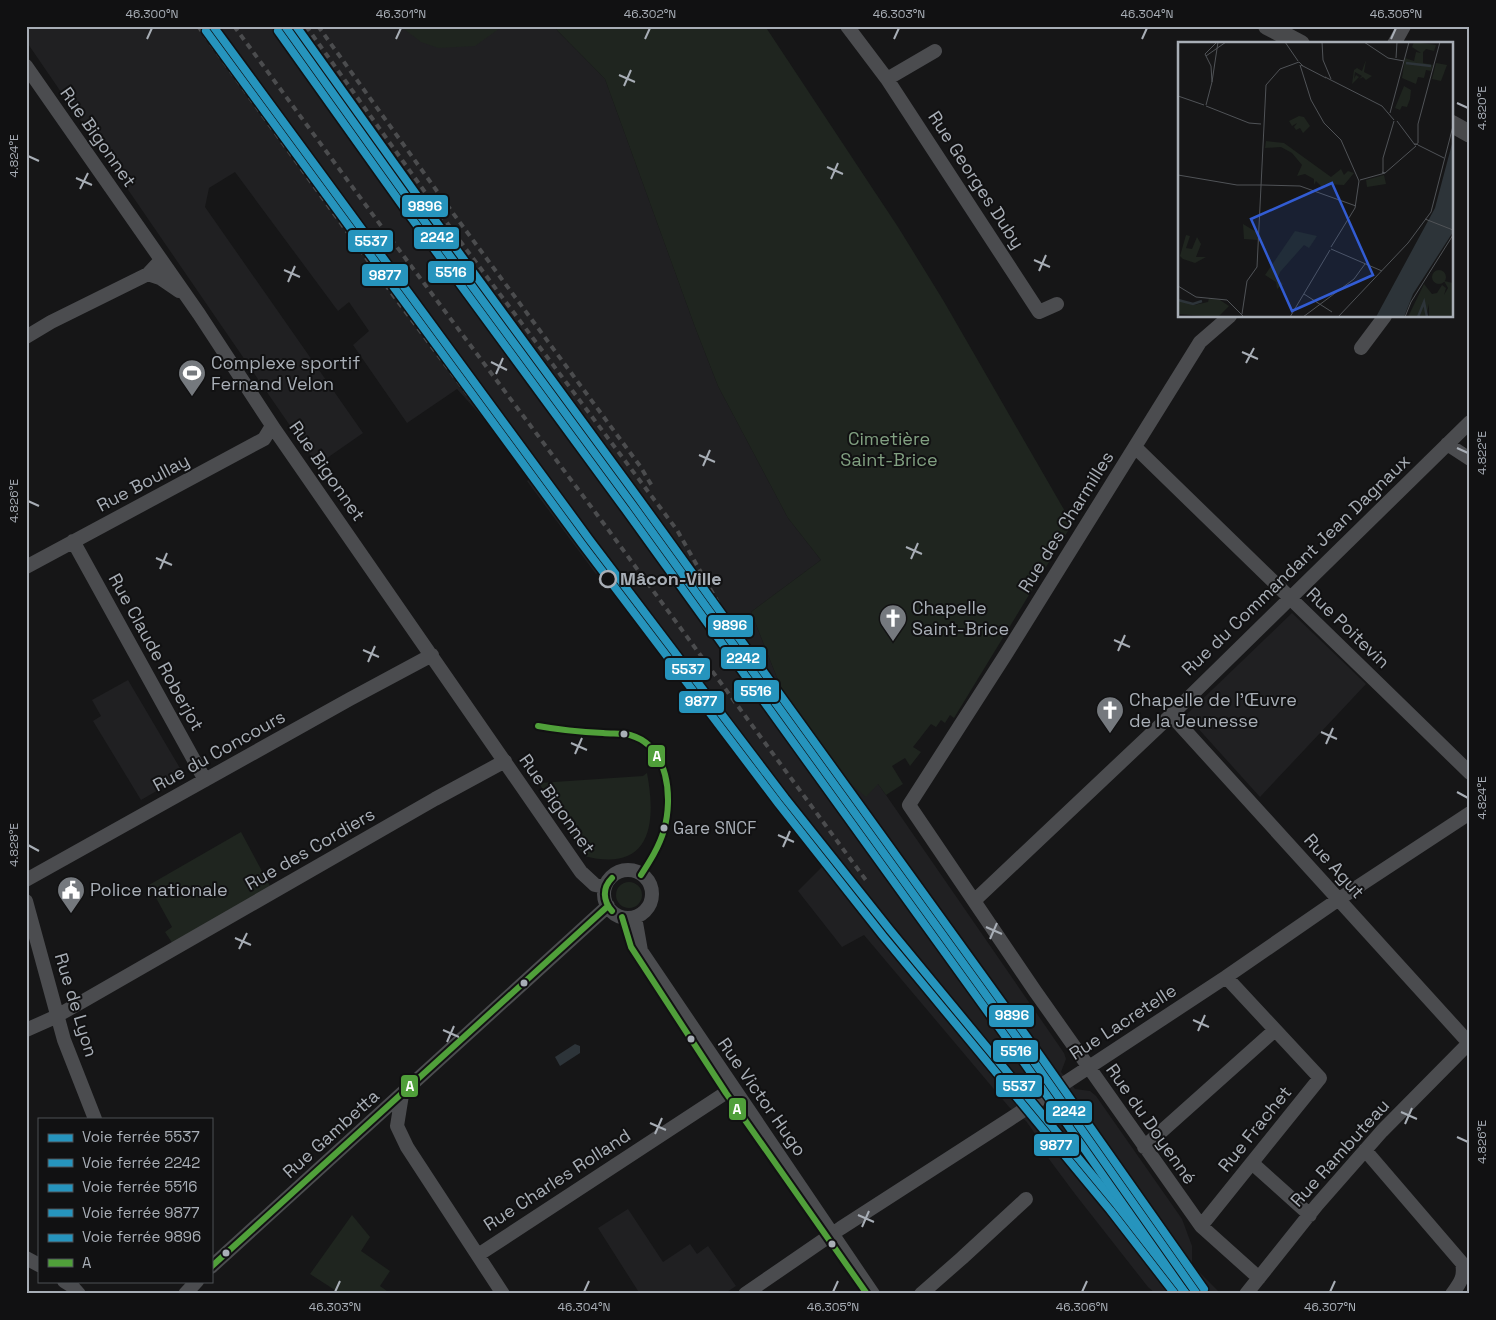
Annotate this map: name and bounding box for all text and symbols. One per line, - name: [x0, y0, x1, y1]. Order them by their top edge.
- text: 46.300°N: [125, 6, 179, 22]
- text: 46.301°N: [376, 6, 426, 22]
- text: 46.302°N: [624, 6, 676, 22]
- text: 46.303°N: [873, 6, 925, 22]
- text: 46.304°N: [1121, 6, 1173, 22]
- text: 46.305°N: [1370, 6, 1422, 22]
- inset map: [1178, 42, 1454, 318]
- street label: Rue Bigonnet: [55, 82, 141, 191]
- text: 4.820°E: [1474, 86, 1490, 130]
- street label: Rue Georges Duby: [923, 107, 1030, 253]
- text: 4.824°E: [6, 134, 22, 178]
- line badge: 9896: [401, 194, 449, 218]
- text: 9896: [408, 197, 443, 215]
- line badge: 2242: [413, 226, 460, 250]
- text: 2242: [420, 228, 454, 246]
- line badge: 5537: [347, 229, 394, 253]
- text: 5537: [354, 232, 388, 250]
- line badge: 5516: [427, 260, 475, 284]
- line badge: 9877: [361, 263, 409, 287]
- text: 5516: [435, 263, 467, 281]
- text: 9877: [369, 266, 401, 284]
- place label: Complexe sportif Fernand Velon: [211, 351, 360, 395]
- sports icon: Complexe sportif Fernand Velon: [177, 358, 207, 397]
- street label: Rue Bigonnet: [284, 416, 370, 525]
- park label: Cimetière Saint-Brice: [840, 427, 938, 471]
- text: 4.822°E: [1474, 431, 1490, 475]
- street label: Rue des Charmilles: [1013, 447, 1118, 597]
- street label: Rue Boullay: [92, 449, 193, 517]
- street label: Rue du Commandant Jean Dagnaux: [1177, 449, 1415, 680]
- text: 4.826°E: [6, 479, 22, 523]
- place label: Mâcon-Ville: [620, 567, 722, 590]
- street label: Rue Claude Roberjot: [104, 569, 209, 735]
- marker: Mâcon-Ville: [599, 570, 617, 588]
- street label: Rue Poitevin: [1302, 582, 1395, 673]
- place label: Chapelle Saint-Brice: [912, 596, 1009, 640]
- church icon: Chapelle Saint-Brice: [878, 603, 908, 642]
- line badge: 9896: [707, 614, 754, 638]
- text: 9896: [713, 616, 748, 634]
- line badge: 2242: [720, 646, 767, 670]
- text: 2242: [726, 649, 760, 667]
- line badge: 5537: [664, 657, 711, 681]
- text: 5537: [671, 660, 705, 678]
- line badge: 5516: [733, 679, 780, 703]
- text: 5516: [740, 682, 772, 700]
- place label: Chapelle de l'Œuvre de la Jeunesse: [1129, 688, 1297, 732]
- line badge: 9877: [678, 690, 725, 714]
- text: 9877: [685, 692, 717, 710]
- church icon: Chapelle de l'Œuvre de la Jeunesse: [1095, 695, 1125, 734]
- street label: Rue du Concours: [149, 705, 289, 796]
- unlabelled marker: [619, 729, 629, 739]
- line badge: A: [647, 744, 666, 768]
- text: A: [653, 747, 662, 765]
- street label: Rue Bigonnet: [514, 749, 600, 858]
- text: 4.824°E: [1474, 776, 1490, 820]
- street label: Rue des Cordiers: [241, 802, 379, 895]
- place label: Gare SNCF: [673, 817, 756, 839]
- text: 4.828°E: [6, 823, 22, 867]
- marker: Gare SNCF: [659, 823, 669, 833]
- street label: Rue Agut: [1299, 828, 1370, 903]
- public building icon: Police nationale: [56, 875, 86, 914]
- place label: Police nationale: [90, 878, 228, 901]
- street label: Rue de Lyon: [50, 950, 103, 1060]
- unlabelled marker: [519, 978, 529, 988]
- street label: Rue Lacretelle: [1065, 978, 1181, 1065]
- line badge: 9896: [988, 1004, 1035, 1028]
- text: 9896: [995, 1006, 1030, 1024]
- street label: Rue Victor Hugo: [713, 1033, 812, 1160]
- unlabelled marker: [686, 1034, 696, 1044]
- line badge: 5516: [992, 1039, 1039, 1063]
- text: 5516: [1000, 1042, 1032, 1060]
- street label: Rue du Doyenné: [1101, 1059, 1202, 1189]
- line badge: A: [400, 1074, 419, 1098]
- line badge: 5537: [995, 1074, 1043, 1098]
- text: A: [406, 1077, 415, 1095]
- text: 5537: [1002, 1077, 1036, 1095]
- street label: Rue Frachet: [1213, 1081, 1296, 1176]
- street label: Rue Gambetta: [278, 1084, 384, 1183]
- street label: Rue Rambuteau: [1285, 1094, 1394, 1211]
- line badge: A: [728, 1097, 747, 1121]
- text: A: [733, 1100, 742, 1118]
- line badge: 2242: [1045, 1100, 1093, 1124]
- text: 2242: [1052, 1102, 1086, 1120]
- legend: [38, 1118, 212, 1282]
- text: 4.826°E: [1474, 1120, 1490, 1164]
- street label: Rue Charles Rolland: [479, 1123, 635, 1236]
- text: Voie ferrée 5537: [82, 1127, 200, 1146]
- line badge: 9877: [1033, 1133, 1080, 1157]
- text: 9877: [1040, 1136, 1072, 1154]
- text: Voie ferrée 2242: [82, 1153, 200, 1172]
- text: Voie ferrée 5516: [82, 1177, 197, 1196]
- text: Voie ferrée 9877: [82, 1203, 200, 1222]
- text: Voie ferrée 9896: [82, 1227, 201, 1246]
- unlabelled marker: [827, 1239, 837, 1249]
- unlabelled marker: [221, 1248, 231, 1258]
- text: A: [82, 1253, 92, 1272]
- text: 46.303°N: [309, 1299, 361, 1315]
- text: 46.304°N: [558, 1299, 610, 1315]
- text: 46.305°N: [807, 1299, 859, 1315]
- text: 46.306°N: [1056, 1299, 1108, 1315]
- text: 46.307°N: [1304, 1299, 1356, 1315]

